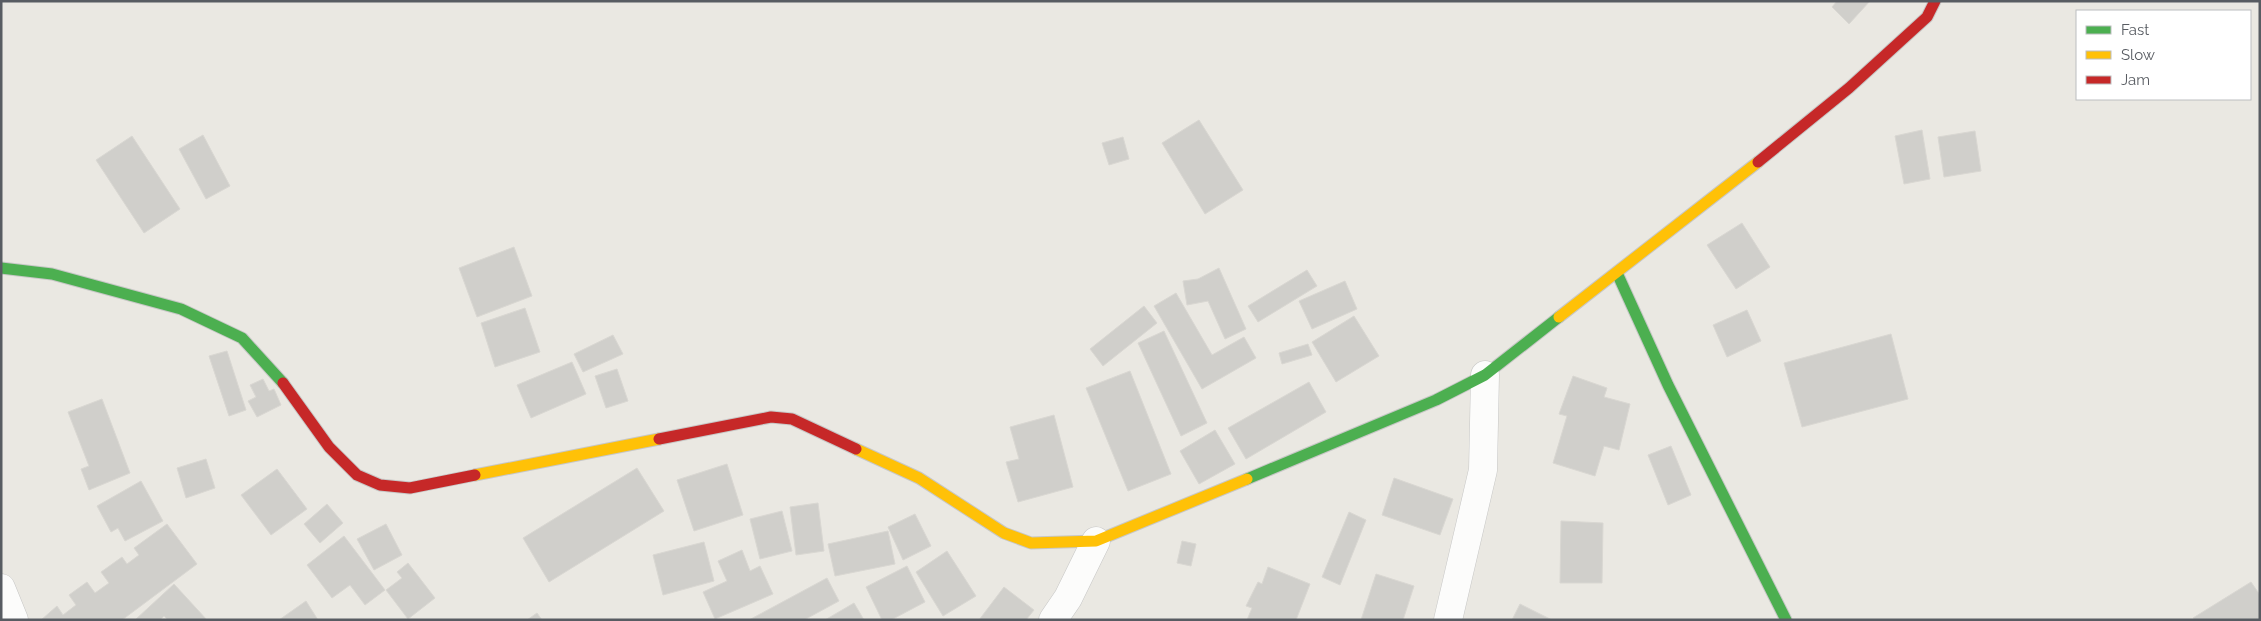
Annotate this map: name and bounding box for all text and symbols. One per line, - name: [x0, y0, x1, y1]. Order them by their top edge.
- legend: [2076, 10, 2251, 100]
- text: Fast: [2121, 21, 2149, 39]
- text: Slow: [2121, 46, 2155, 64]
- text: Jam: [2121, 71, 2150, 89]

